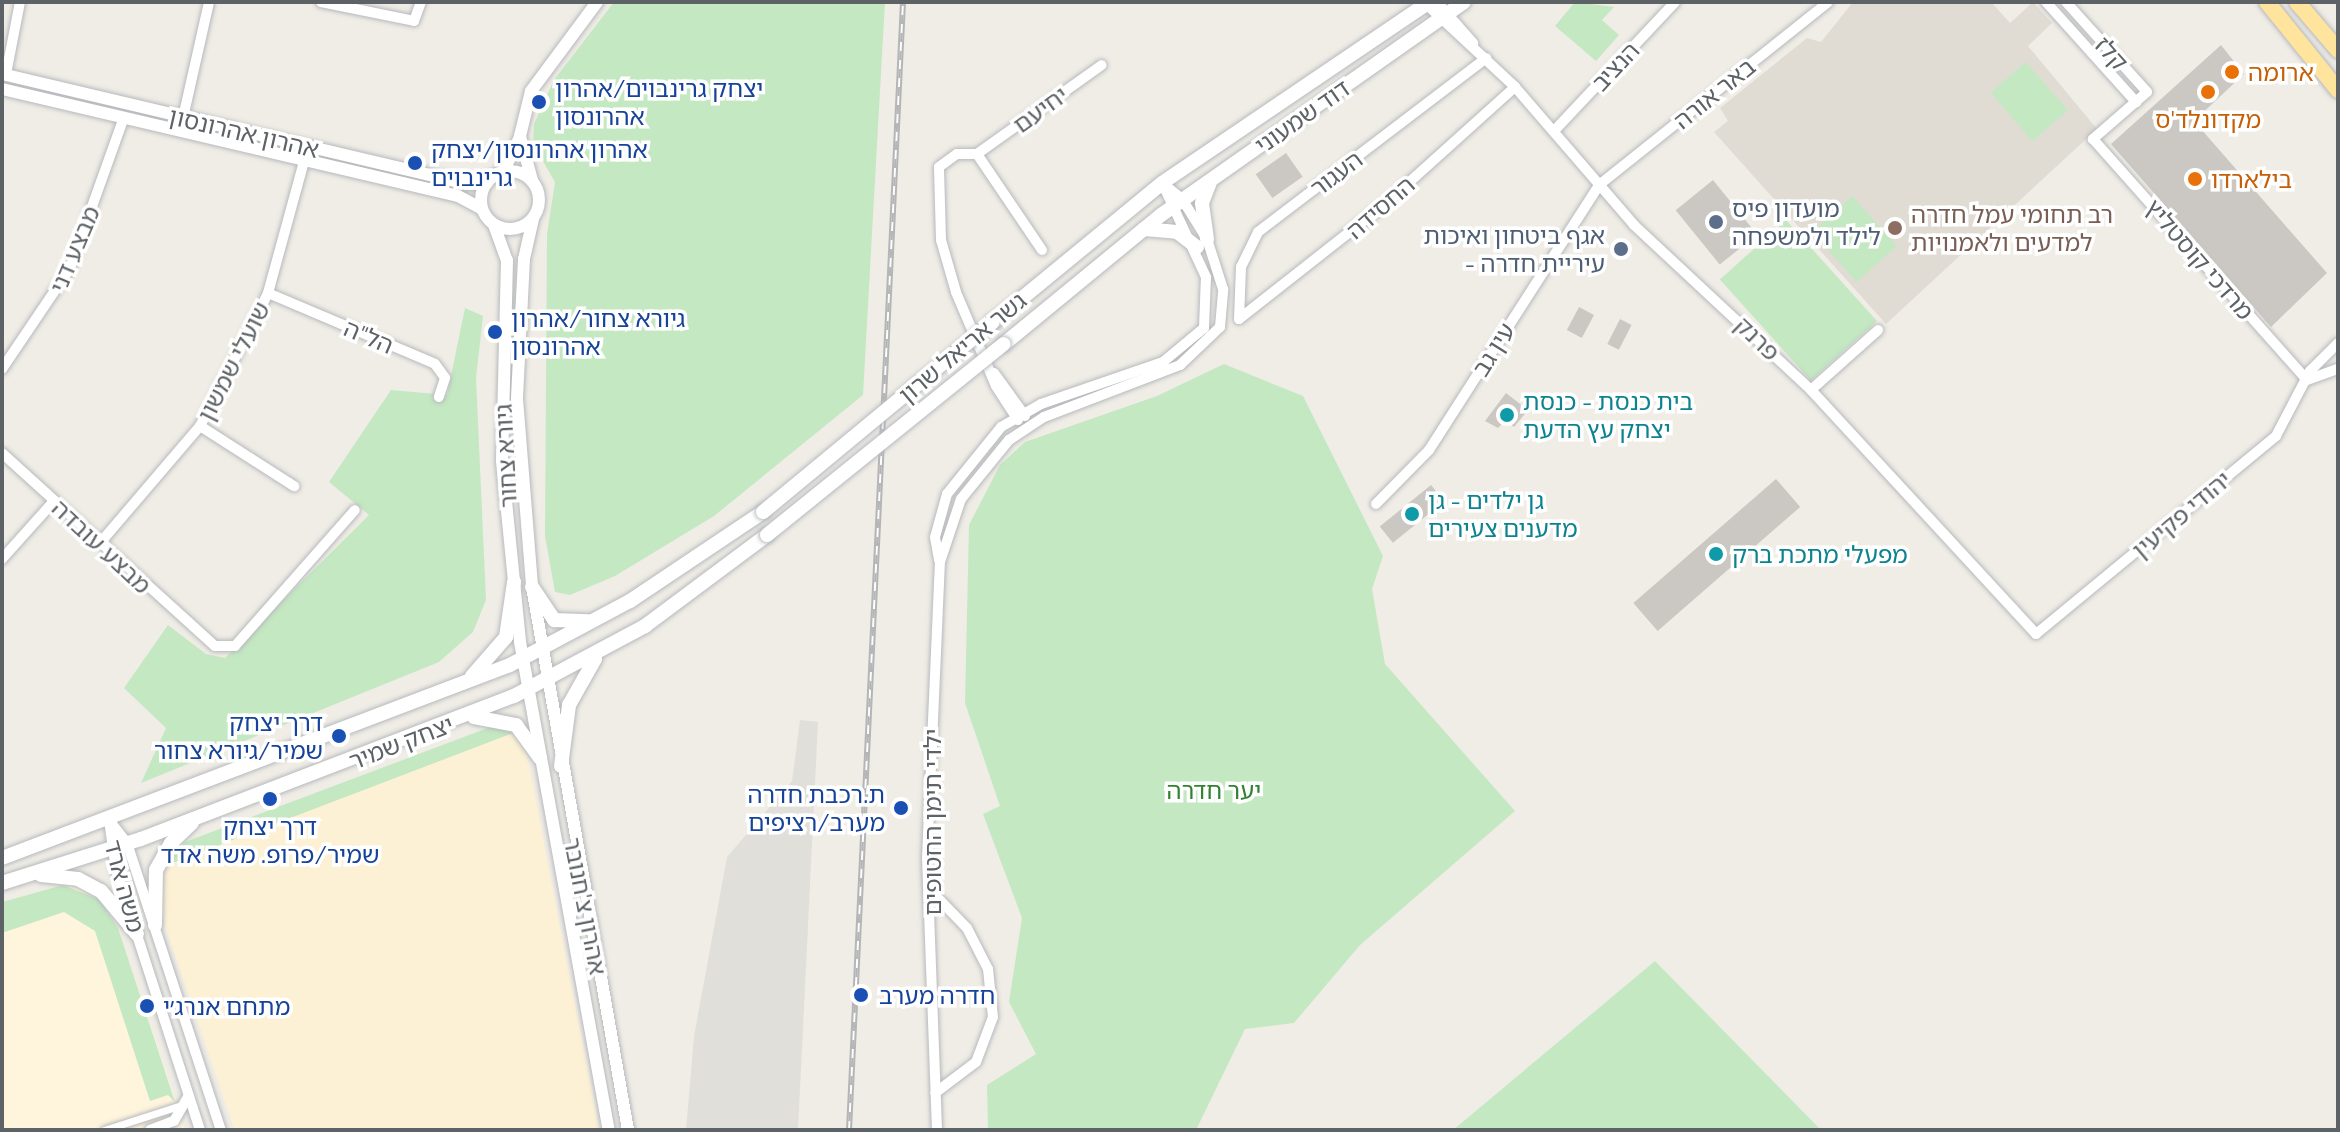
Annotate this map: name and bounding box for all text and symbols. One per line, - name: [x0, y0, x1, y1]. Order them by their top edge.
- street label: קלז: [2089, 30, 2135, 76]
- street label: הנציב: [1585, 36, 1645, 96]
- street label: באר אורה: [1667, 51, 1761, 135]
- place label: ארומה: [2248, 58, 2314, 86]
- marker: ארומה: [2223, 63, 2241, 81]
- street label: דוד שמעוני: [1249, 73, 1355, 159]
- place label: יצחק גרינבוים/אהרון אהרונסון: [555, 74, 763, 130]
- street label: יחיעם: [1007, 80, 1073, 138]
- marker: מקדונלד'ס: [2199, 83, 2217, 101]
- marker: יצחק גרינבוים/אהרון אהרונסון: [530, 93, 548, 111]
- street label: אהרון אהרונסון: [166, 101, 322, 163]
- place label: מקדונלד'ס: [2155, 105, 2261, 133]
- place label: אהרון אהרונסון/יצחק גרינבוים: [431, 135, 648, 191]
- street label: העגור: [1304, 144, 1368, 202]
- marker: אהרון אהרונסון/יצחק גרינבוים: [406, 154, 424, 172]
- place label: בילארדו: [2211, 165, 2292, 193]
- street label: החסידה: [1340, 170, 1420, 244]
- marker: בילארדו: [2186, 170, 2204, 188]
- street label: מרדכי קוסטליץ: [2140, 193, 2260, 325]
- place label: מועדון פיס לילד ולמשפחה: [1732, 194, 1881, 250]
- place label: רב תחומי עמל חדרה למדעים ולאמנויות: [1911, 200, 2113, 256]
- street label: מבצע דני: [43, 201, 105, 297]
- marker: מועדון פיס לילד ולמשפחה: [1707, 213, 1725, 231]
- marker: רב תחומי עמל חדרה למדעים ולאמנויות: [1886, 219, 1904, 237]
- place label: אגף ביטחון ואיכות - עיריית חדרה: [1424, 221, 1605, 277]
- marker: אגף ביטחון ואיכות - עיריית חדרה: [1612, 240, 1630, 258]
- street label: גשר אריאל שרון: [893, 286, 1031, 408]
- street label: שועלי שמשון: [191, 297, 275, 425]
- place label: גיורא צחור/אהרון אהרונסון: [511, 304, 685, 360]
- street label: פרנק: [1730, 310, 1786, 366]
- street label: הל"ה: [340, 313, 398, 359]
- street label: עין גב: [1466, 317, 1520, 381]
- marker: גיורא צחור/אהרון אהרונסון: [486, 323, 504, 341]
- place label: בית כנסת - כנסת יצחק עץ הדעת: [1523, 387, 1693, 443]
- street label: גיורא צחור: [488, 403, 522, 509]
- marker: בית כנסת - כנסת יצחק עץ הדעת: [1498, 406, 1516, 424]
- street label: יהודי פקיעין: [2126, 464, 2236, 564]
- place label: גן ילדים - גן מדענים צעירים: [1428, 486, 1577, 542]
- street label: מבצע עובדה: [47, 493, 157, 599]
- marker: גן ילדים - גן מדענים צעירים: [1403, 505, 1421, 523]
- place label: מפעלי מתכת ברק: [1732, 540, 1907, 568]
- marker: מפעלי מתכת ברק: [1707, 545, 1725, 563]
- place label: דרך יצחק שמיר/גיורא צחור: [154, 708, 323, 764]
- street label: יצחק שמיר: [345, 709, 457, 775]
- marker: דרך יצחק שמיר/גיורא צחור: [330, 727, 348, 745]
- street label: ילדי תימן החטופים: [918, 728, 946, 916]
- park label: יער חדרה: [1167, 776, 1261, 804]
- place label: ת.רכבת חדרה מערב/רציפים: [747, 780, 885, 836]
- marker: דרך יצחק שמיר/פרופ. משה אדד: [261, 790, 279, 808]
- marker: ת.רכבת חדרה מערב/רציפים: [892, 799, 910, 817]
- place label: דרך יצחק שמיר/פרופ. משה אדד: [161, 812, 379, 868]
- street label: אהרון צ'חנובר: [559, 835, 613, 977]
- street label: משה ארד: [99, 837, 151, 935]
- place label: חדרה מערב: [879, 981, 995, 1009]
- marker: חדרה מערב: [850, 984, 872, 1006]
- place label: מתחם אנרג׳י: [163, 992, 290, 1020]
- marker: מתחם אנרג׳י: [138, 997, 156, 1015]

